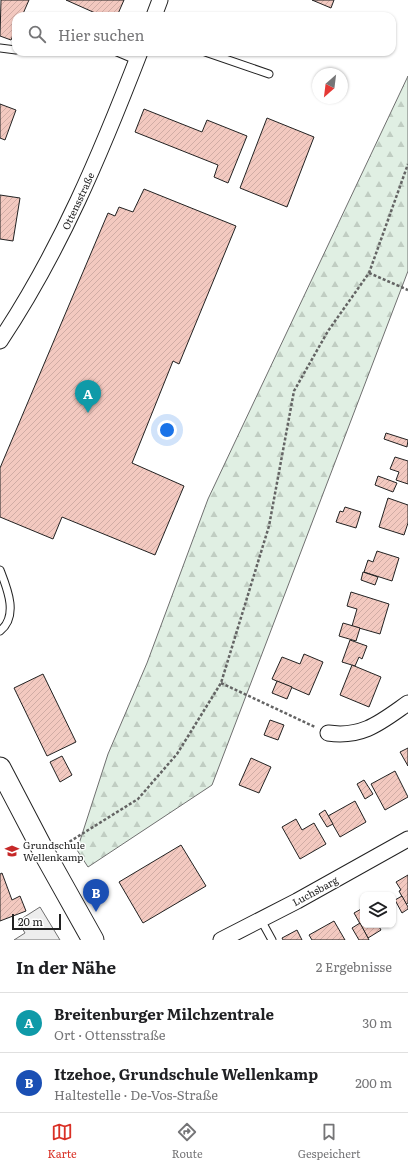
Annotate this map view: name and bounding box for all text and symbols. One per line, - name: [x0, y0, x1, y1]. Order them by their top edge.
- search box: [12, 12, 396, 56]
- icon: search: [26, 23, 48, 45]
- text: Hier suchen: [58, 23, 144, 46]
- north arrow: [312, 68, 348, 104]
- street label: Ottensstraße: [58, 169, 97, 232]
- pin: A: [75, 380, 101, 413]
- your location: [157, 420, 177, 440]
- place label: Grundschule Wellenkamp: [23, 837, 85, 864]
- school or university icon: Grundschule Wellenkamp: [4, 843, 20, 859]
- street label: Luchsbarg: [289, 872, 341, 909]
- pin: B: [83, 879, 109, 912]
- map controls: [360, 892, 396, 928]
- button: layers: [360, 892, 396, 928]
- scale bar: [12, 912, 61, 931]
- text: 20 m: [18, 913, 43, 929]
- text: In der Nähe: [16, 954, 116, 979]
- text: 2 Ergebnisse: [316, 957, 392, 976]
- text: Breitenburger Milchzentrale: [54, 1002, 274, 1025]
- text: A: [24, 1013, 34, 1032]
- text: 30 m: [362, 1013, 392, 1032]
- text: Ort · Ottensstraße: [54, 1025, 166, 1044]
- text: Itzehoe, Grundschule Wellenkamp: [54, 1062, 318, 1085]
- text: B: [25, 1073, 33, 1092]
- text: 200 m: [355, 1073, 392, 1092]
- text: Haltestelle · De-Vos-Straße: [54, 1085, 218, 1104]
- tab: Karte: [48, 1121, 77, 1161]
- tab: Route: [172, 1121, 203, 1161]
- tab: Gespeichert: [298, 1121, 360, 1161]

